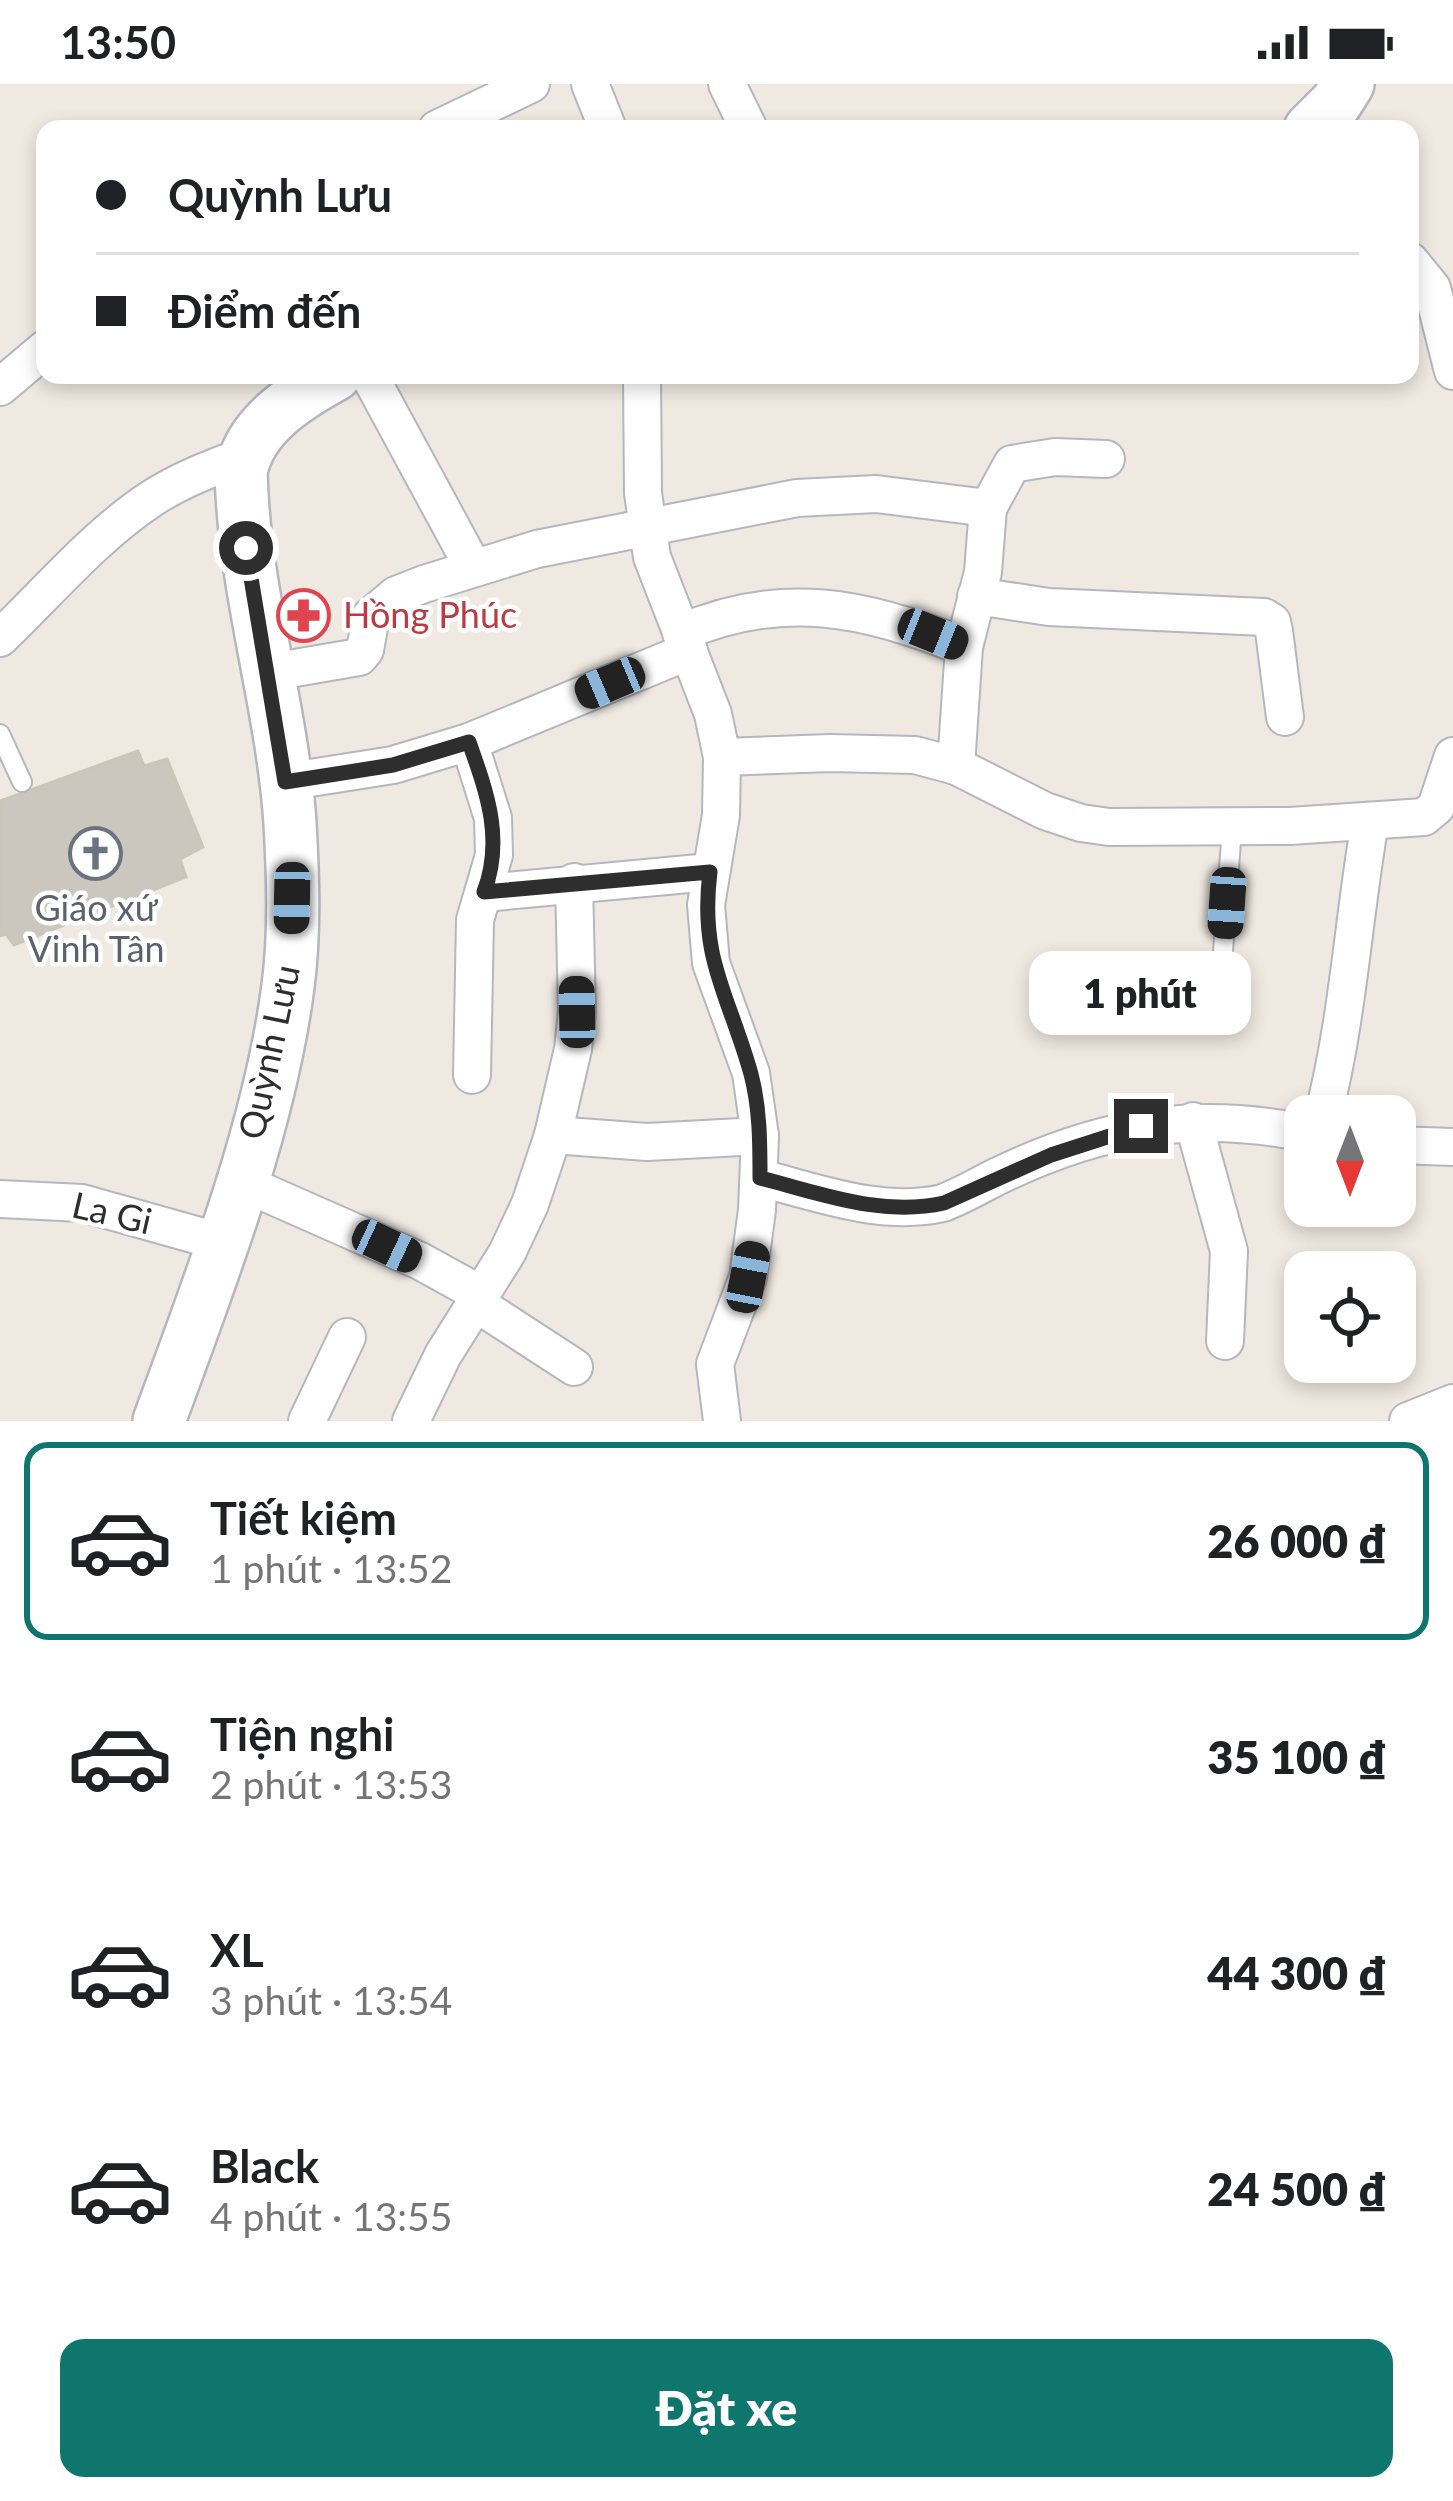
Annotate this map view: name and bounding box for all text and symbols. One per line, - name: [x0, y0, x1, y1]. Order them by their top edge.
- text: 13:50: [60, 15, 176, 69]
- text: Quỳnh Lưu: [168, 168, 392, 222]
- text: Điểm đến: [168, 284, 361, 338]
- route start: [219, 521, 273, 575]
- pharmacy icon: Hồng Phúc: [276, 587, 332, 643]
- place label: Hồng Phúc: [343, 592, 517, 636]
- car: [893, 604, 973, 664]
- car: [570, 652, 650, 714]
- church icon: Giáo xứ Vinh Tân: [68, 825, 124, 881]
- car: [273, 862, 311, 934]
- car: [1207, 866, 1247, 940]
- place label: Giáo xứ Vinh Tân: [27, 885, 165, 970]
- callout: 1 phút: [1030, 952, 1252, 1036]
- street label: Quỳnh Lưu: [228, 961, 308, 1143]
- text: 1 phút: [1083, 970, 1197, 1016]
- car: [558, 976, 596, 1048]
- north arrow: [1284, 1095, 1416, 1227]
- map controls: [1284, 1095, 1416, 1383]
- route end: [1114, 1099, 1168, 1153]
- street label: La Gi: [68, 1182, 156, 1243]
- car: [347, 1214, 427, 1278]
- car: [723, 1238, 773, 1316]
- button: locate: [1284, 1251, 1416, 1383]
- icon: car: [66, 1487, 174, 1595]
- text: Tiết kiệm: [210, 1491, 397, 1545]
- text: 26 000 ₫: [1207, 1514, 1387, 1568]
- text: 1 phút · 13:52: [210, 1545, 452, 1591]
- icon: car: [66, 1703, 174, 1811]
- text: Tiện nghi: [210, 1707, 395, 1761]
- text: 35 100 ₫: [1207, 1730, 1387, 1784]
- text: 2 phút · 13:53: [210, 1761, 452, 1807]
- icon: car: [66, 1919, 174, 2027]
- text: XL: [210, 1923, 264, 1977]
- text: 44 300 ₫: [1207, 1946, 1387, 2000]
- text: 3 phút · 13:54: [210, 1977, 452, 2023]
- icon: car: [66, 2135, 174, 2243]
- text: Black: [210, 2139, 319, 2193]
- text: 24 500 ₫: [1207, 2162, 1387, 2216]
- text: 4 phút · 13:55: [210, 2193, 452, 2239]
- button: Đặt xe: [60, 2339, 1393, 2477]

